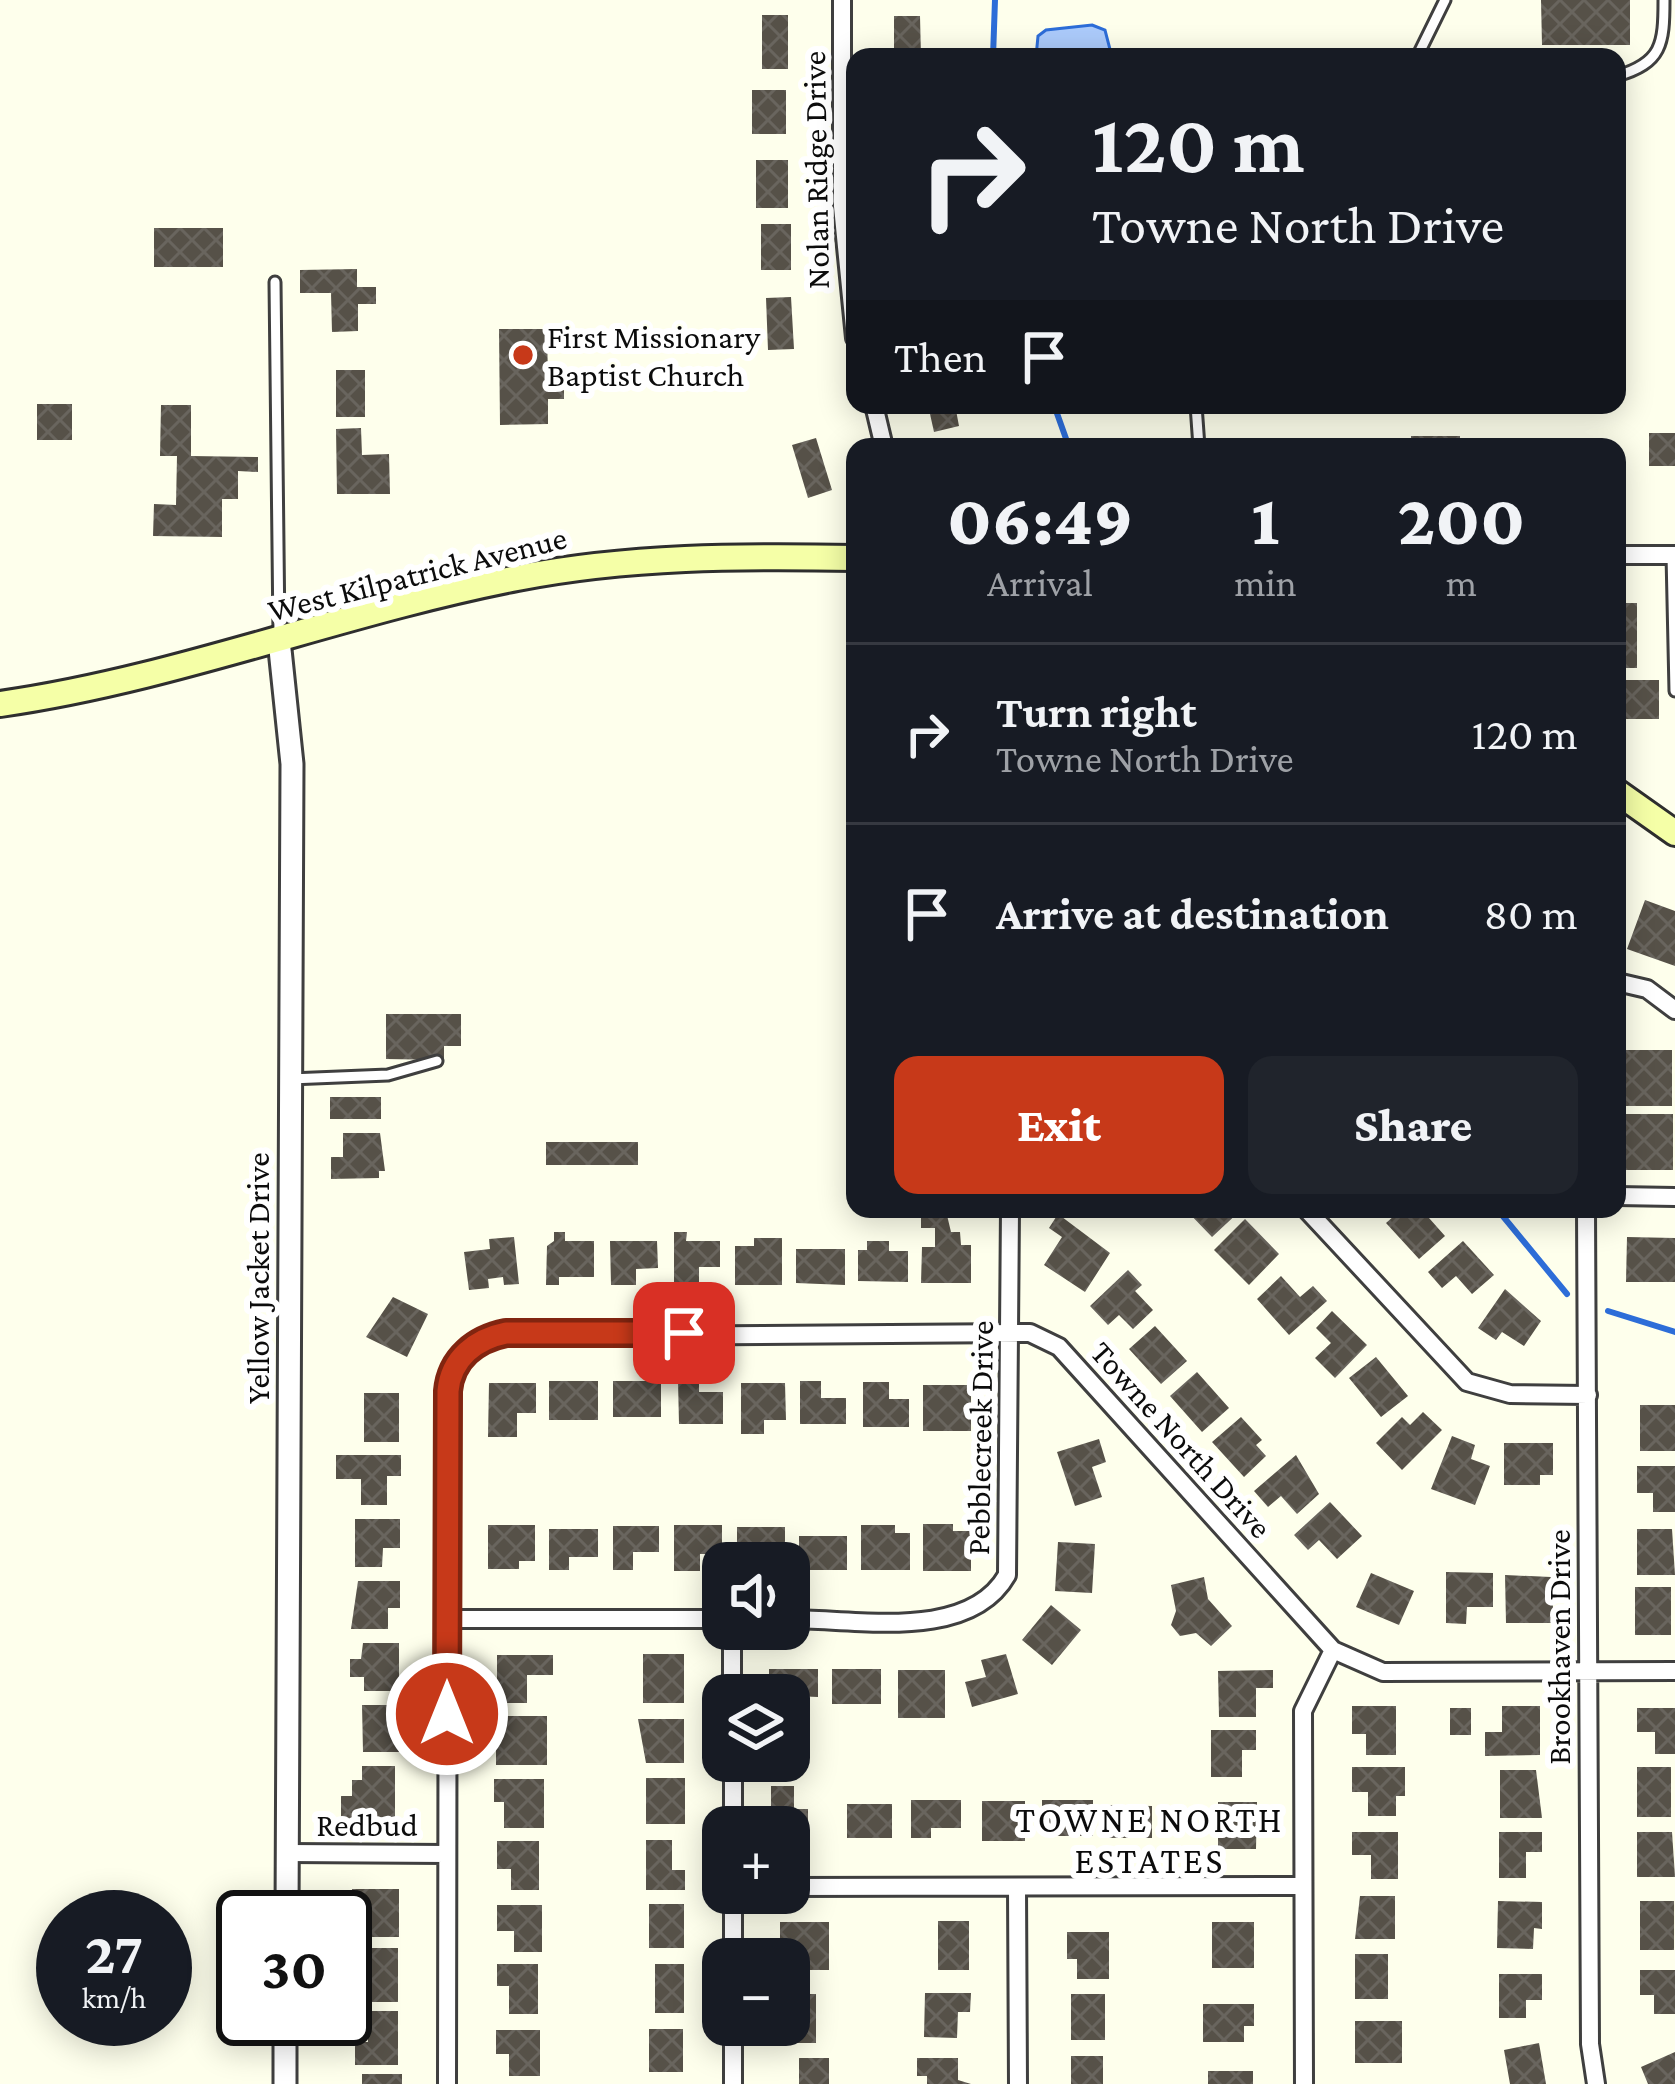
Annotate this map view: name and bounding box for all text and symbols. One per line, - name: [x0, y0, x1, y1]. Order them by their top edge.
- street label: Nolan Ridge Drive: [795, 51, 836, 289]
- icon: right: [894, 96, 1050, 252]
- text: 120 m: [1092, 97, 1305, 190]
- text: Towne North Drive: [1092, 195, 1504, 255]
- place label: First Missionary Baptist Church: [547, 318, 761, 393]
- icon: arrive: [1011, 324, 1077, 390]
- text: Then: [894, 332, 987, 382]
- marker: First Missionary Baptist Church: [510, 342, 536, 368]
- text: 06:49: [947, 479, 1133, 559]
- text: 1: [1251, 479, 1279, 559]
- text: 200: [1398, 479, 1525, 559]
- street label: West Kilpatrick Avenue: [264, 518, 570, 628]
- text: Arrival: [987, 561, 1093, 604]
- text: min: [1234, 561, 1297, 604]
- text: m: [1446, 561, 1477, 604]
- text: Turn right: [996, 687, 1197, 737]
- icon: right: [894, 701, 960, 767]
- text: 120 m: [1472, 709, 1578, 759]
- text: Towne North Drive: [996, 737, 1294, 780]
- icon: arrive: [894, 881, 960, 947]
- text: Arrive at destination: [996, 889, 1389, 939]
- text: 80 m: [1484, 889, 1578, 939]
- button: Exit: [894, 1056, 1224, 1194]
- button: Share: [1248, 1056, 1578, 1194]
- street label: Yellow Jacket Drive: [239, 1152, 276, 1404]
- pin: [633, 1282, 735, 1384]
- icon: arrive: [651, 1300, 717, 1366]
- street label: Pebblecreek Drive: [959, 1320, 1000, 1556]
- street label: Towne North Drive: [1084, 1333, 1280, 1545]
- street label: Brookhaven Drive: [1540, 1529, 1577, 1765]
- map controls: [702, 1542, 810, 2046]
- button: sound: [702, 1542, 810, 1650]
- position arrow: [384, 1651, 510, 1777]
- button: layers: [702, 1674, 810, 1782]
- district label: TOWNE NORTH ESTATES: [1015, 1800, 1285, 1881]
- street label: Redbud: [316, 1806, 418, 1843]
- button: +: [702, 1806, 810, 1914]
- speed limit sign: 30: [216, 1890, 372, 2046]
- text: 27: [85, 1919, 143, 1986]
- button: −: [702, 1938, 810, 2046]
- text: km/h: [82, 1981, 146, 2014]

